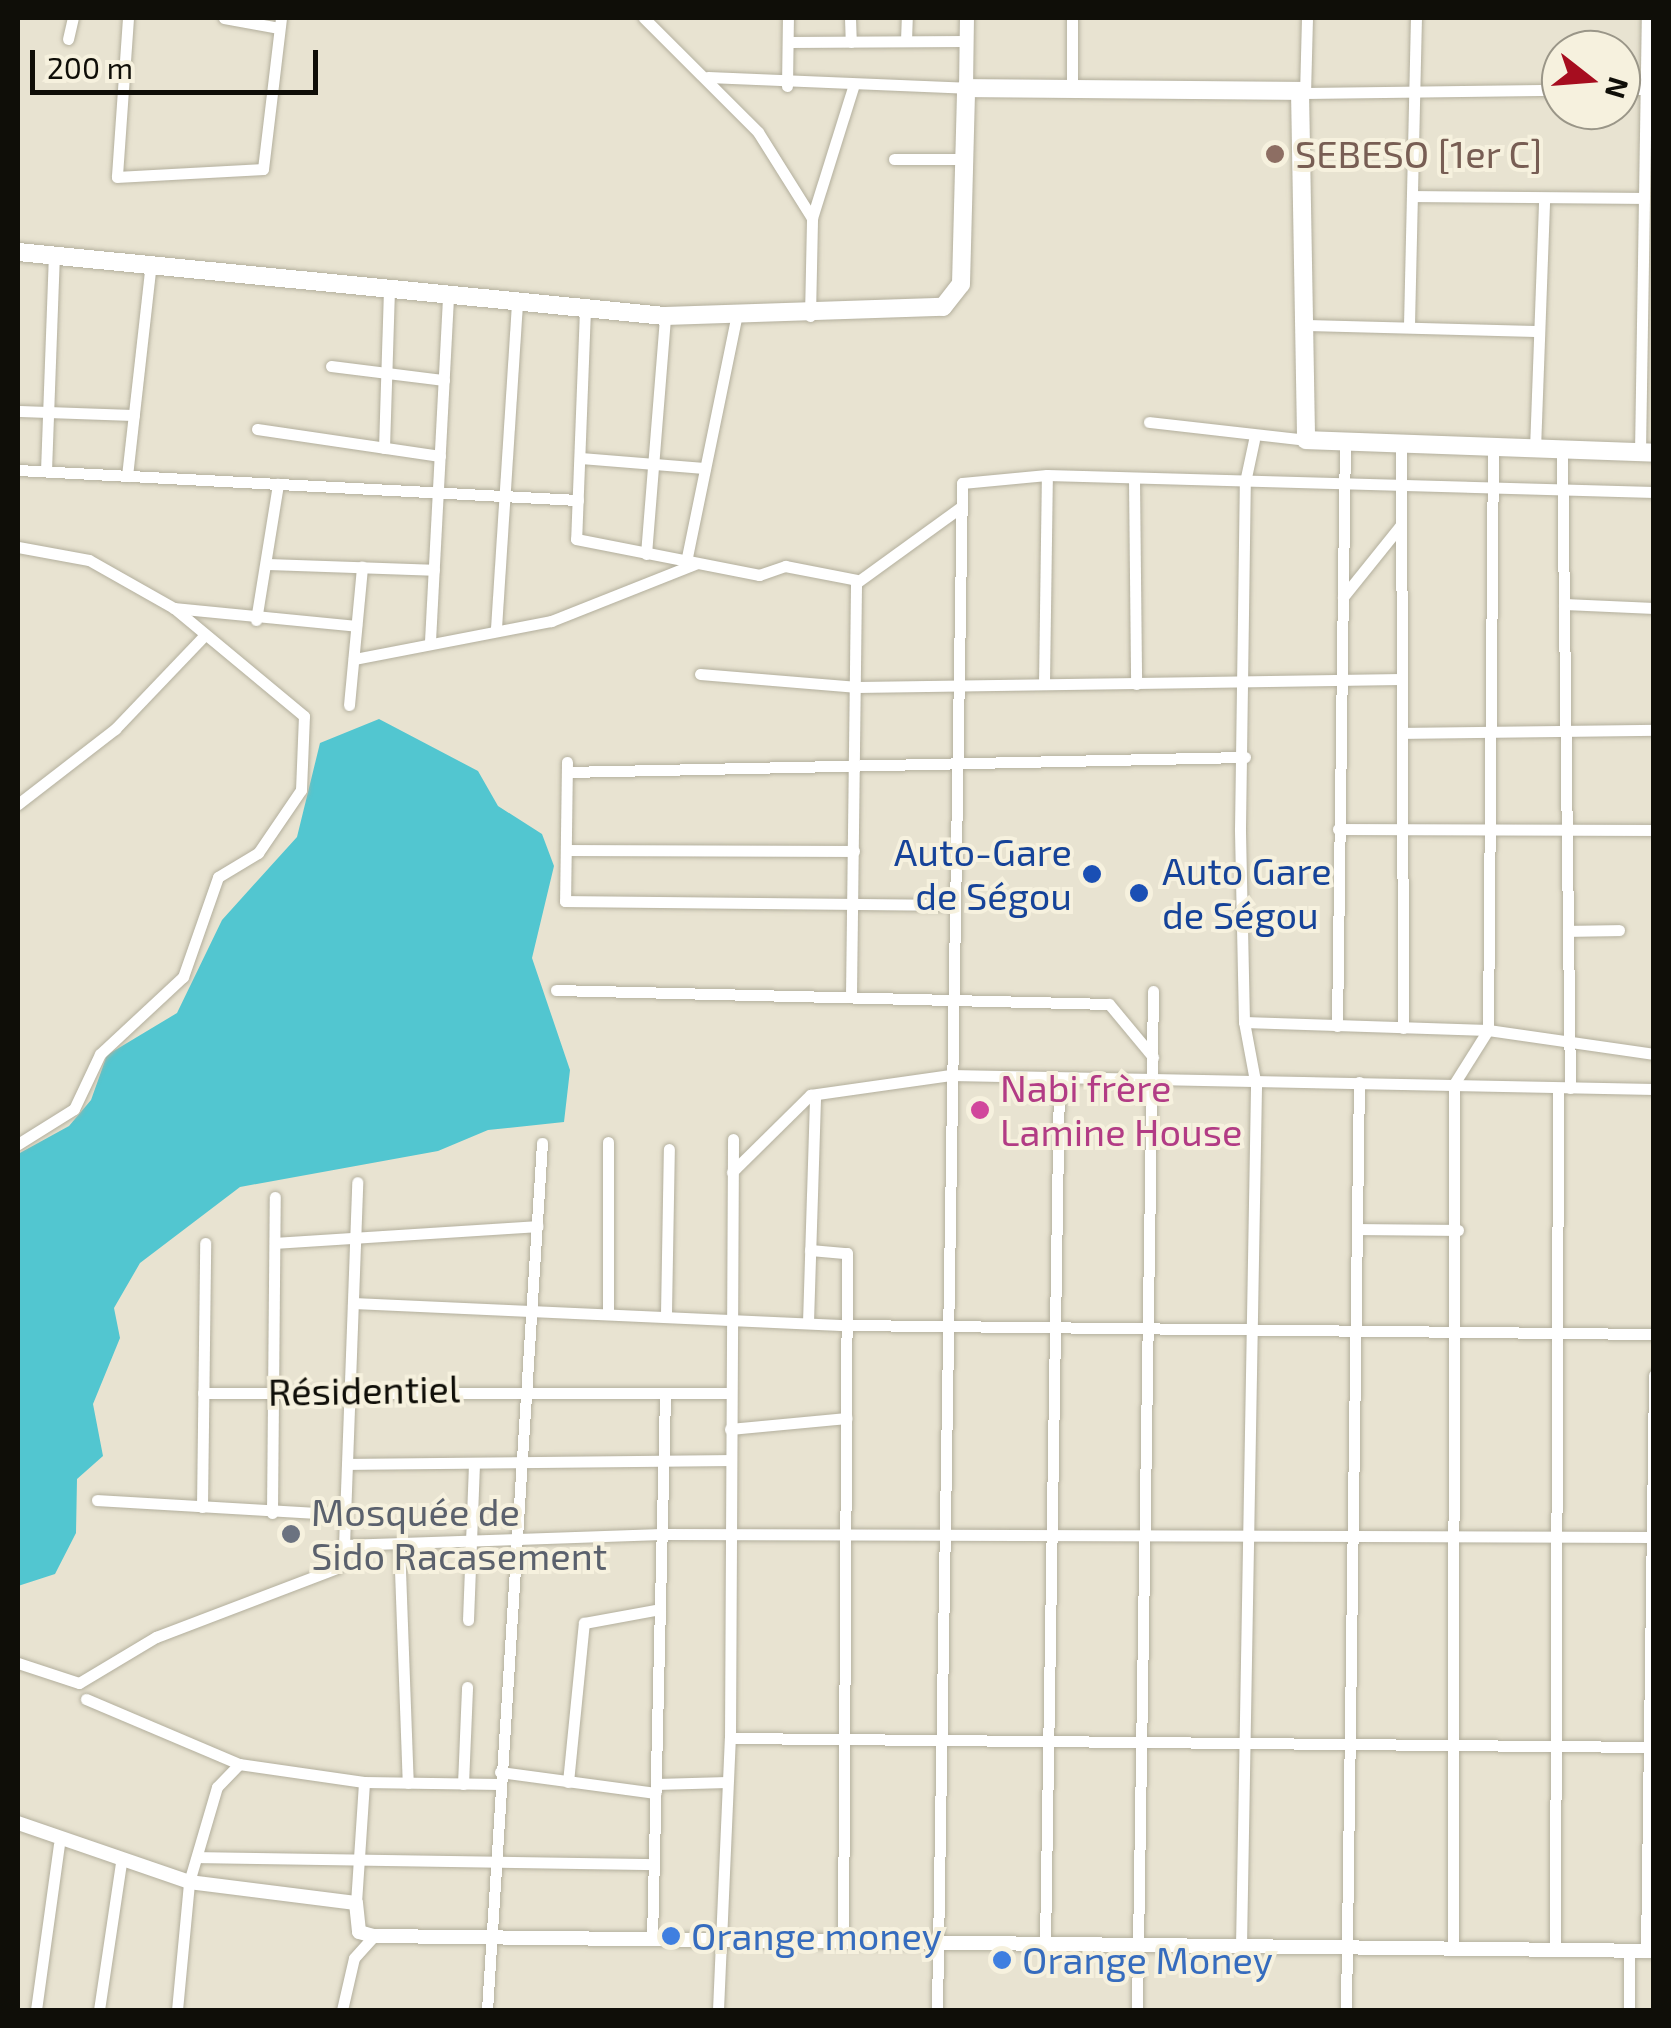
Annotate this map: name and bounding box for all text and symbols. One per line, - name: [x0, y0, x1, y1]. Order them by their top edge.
- scale bar: [35, 30, 322, 92]
- north arrow: [1541, 30, 1641, 130]
- text: 200 m: [47, 49, 133, 85]
- text: N: [1599, 74, 1637, 103]
- place label: SEBESO [1er C]: [1295, 131, 1543, 177]
- marker: SEBESO [1er C]: [1264, 143, 1286, 165]
- place label: Auto-Gare de Ségou: [894, 829, 1072, 918]
- place label: Auto Gare de Ségou: [1162, 848, 1332, 938]
- marker: Auto-Gare de Ségou: [1081, 863, 1103, 885]
- marker: Auto Gare de Ségou: [1126, 880, 1152, 906]
- place label: Nabi frère Lamine House: [1000, 1065, 1242, 1154]
- marker: Nabi frère Lamine House: [969, 1099, 991, 1121]
- street label: Résidentiel: [267, 1366, 461, 1414]
- place label: Mosquée de Sido Racasement: [311, 1489, 607, 1578]
- marker: Mosquée de Sido Racasement: [280, 1523, 302, 1545]
- place label: Orange money: [691, 1913, 942, 1959]
- marker: Orange money: [660, 1925, 682, 1947]
- place label: Orange Money: [1022, 1937, 1273, 1983]
- marker: Orange Money: [991, 1949, 1013, 1971]

